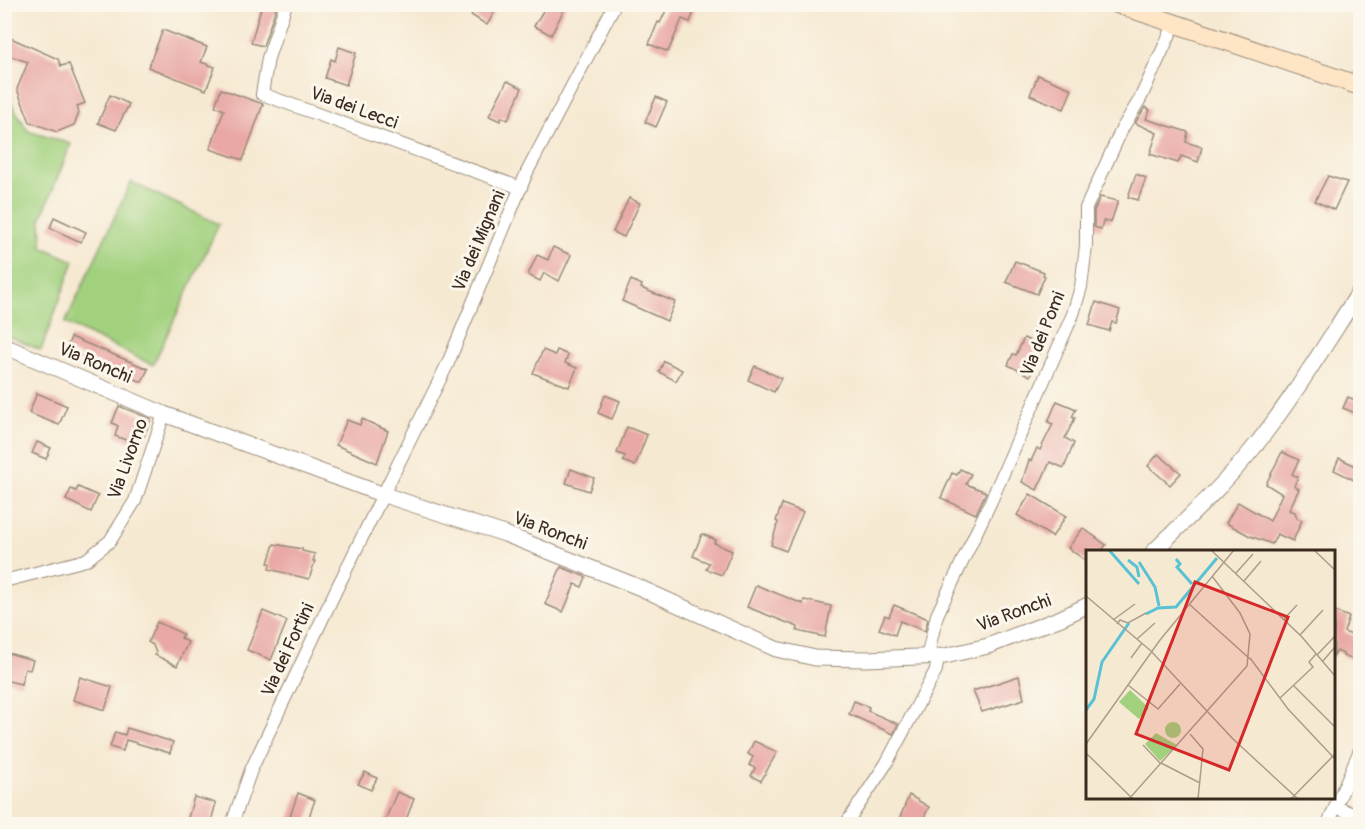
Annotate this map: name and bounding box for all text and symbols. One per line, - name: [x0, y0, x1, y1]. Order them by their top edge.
- street label: Via dei Lecci: [307, 82, 401, 134]
- street label: Via dei Mignani: [447, 187, 511, 295]
- street label: Via dei Pomi: [1016, 288, 1070, 380]
- street label: Via Ronchi: [55, 337, 135, 389]
- street label: Via Livorno: [103, 415, 153, 503]
- street label: Via Ronchi: [510, 506, 590, 556]
- inset map: [1086, 550, 1335, 799]
- street label: Via Ronchi: [974, 589, 1054, 637]
- street label: Via dei Fortini: [256, 599, 320, 701]

